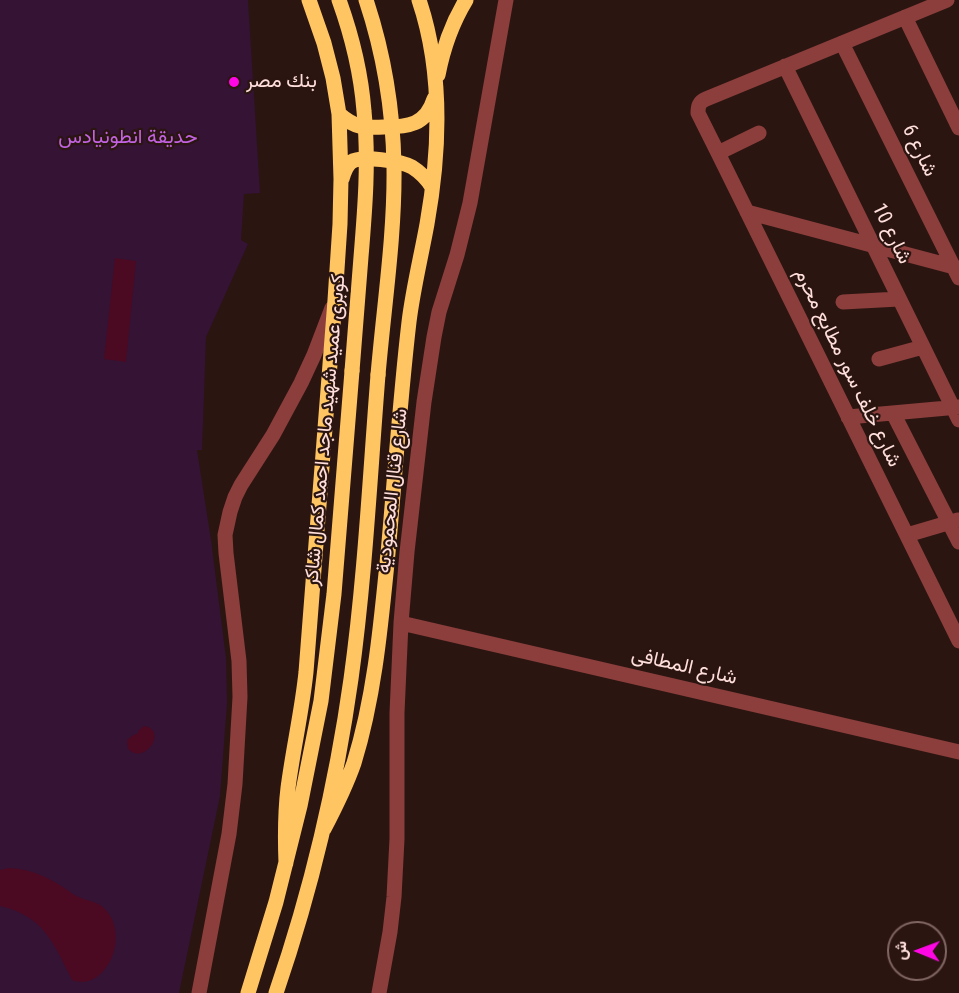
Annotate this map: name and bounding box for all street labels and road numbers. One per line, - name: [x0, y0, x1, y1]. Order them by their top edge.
- street label: شارع 6: [896, 121, 942, 181]
- street label: شارع 10: [866, 200, 916, 268]
- street label: شارع خلف سور مطابع محرم: [788, 265, 906, 471]
- street label: كوبرى عميد شهيد ماجد احمد كمال شاكر: [300, 273, 352, 587]
- street label: شارع قنال المحمودية: [372, 408, 414, 574]
- street label: شارع المطافى: [629, 643, 739, 691]

